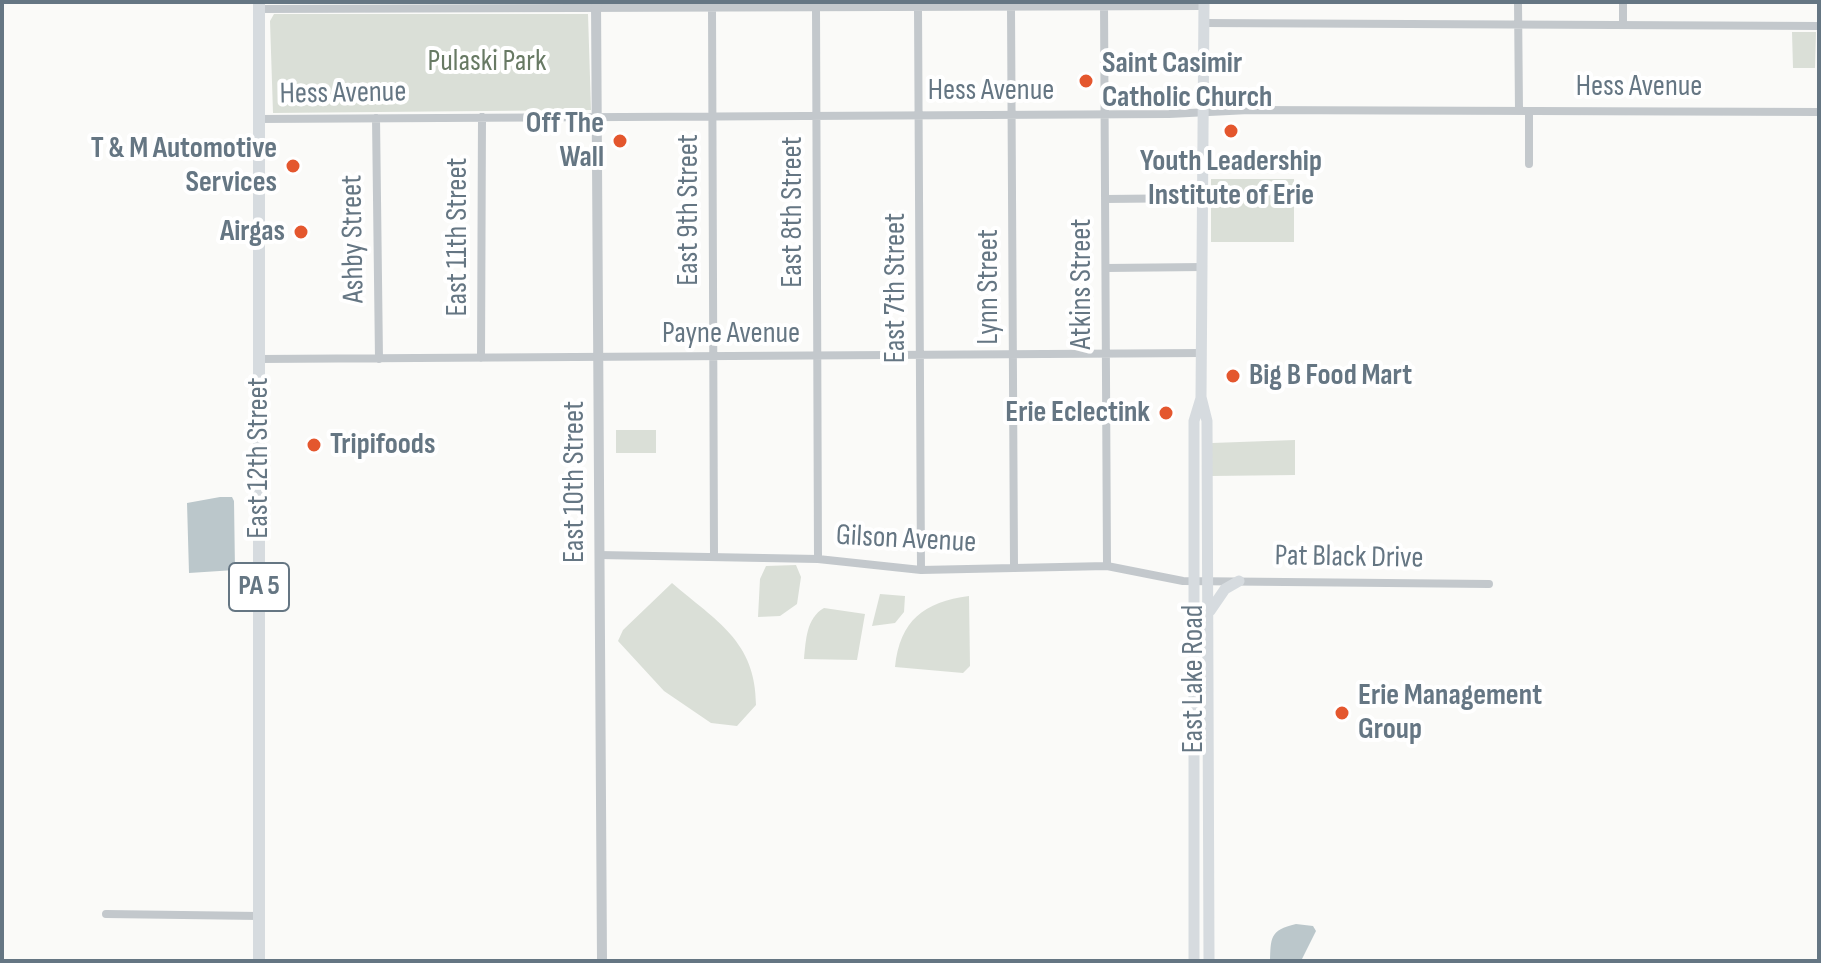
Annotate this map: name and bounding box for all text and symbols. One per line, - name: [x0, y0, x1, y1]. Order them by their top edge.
- park label: Pulaski Park: [428, 44, 546, 80]
- place label: Saint Casimir Catholic Church: [1102, 46, 1272, 116]
- street label: Hess Avenue: [1576, 69, 1702, 105]
- marker: Saint Casimir Catholic Church: [1077, 72, 1095, 90]
- street label: Hess Avenue: [928, 73, 1054, 109]
- street label: Hess Avenue: [279, 75, 407, 113]
- place label: Off The Wall: [526, 106, 604, 176]
- marker: Youth Leadership Institute of Erie: [1222, 122, 1240, 140]
- place label: T & M Automotive Services: [91, 131, 277, 202]
- marker: Off The Wall: [611, 132, 629, 150]
- street label: East 9th Street: [671, 134, 707, 286]
- street label: East 8th Street: [775, 136, 811, 288]
- place label: Youth Leadership Institute of Erie: [1140, 144, 1322, 214]
- marker: T & M Automotive Services: [284, 157, 302, 175]
- street label: East 11th Street: [440, 158, 476, 316]
- street label: Ashby Street: [335, 174, 373, 304]
- street label: East 7th Street: [878, 213, 914, 363]
- place label: Airgas: [220, 214, 285, 250]
- street label: Atkins Street: [1064, 219, 1100, 349]
- marker: Airgas: [292, 223, 310, 241]
- street label: Lynn Street: [971, 229, 1007, 345]
- street label: Payne Avenue: [662, 316, 800, 352]
- place label: Big B Food Mart: [1249, 358, 1412, 394]
- marker: Big B Food Mart: [1224, 367, 1242, 385]
- street label: East 12th Street: [241, 377, 277, 539]
- place label: Erie Eclectink: [1005, 395, 1150, 431]
- street label: East 10th Street: [557, 401, 593, 563]
- marker: Erie Eclectink: [1157, 404, 1175, 422]
- place label: Tripifoods: [330, 427, 435, 463]
- marker: Tripifoods: [305, 436, 323, 454]
- street label: Gilson Avenue: [835, 518, 977, 562]
- street label: Pat Black Drive: [1274, 539, 1424, 577]
- road number: PA 5: [229, 563, 289, 611]
- street label: East Lake Road: [1176, 605, 1212, 753]
- place label: Erie Management Group: [1358, 678, 1542, 748]
- marker: Erie Management Group: [1333, 704, 1351, 722]

